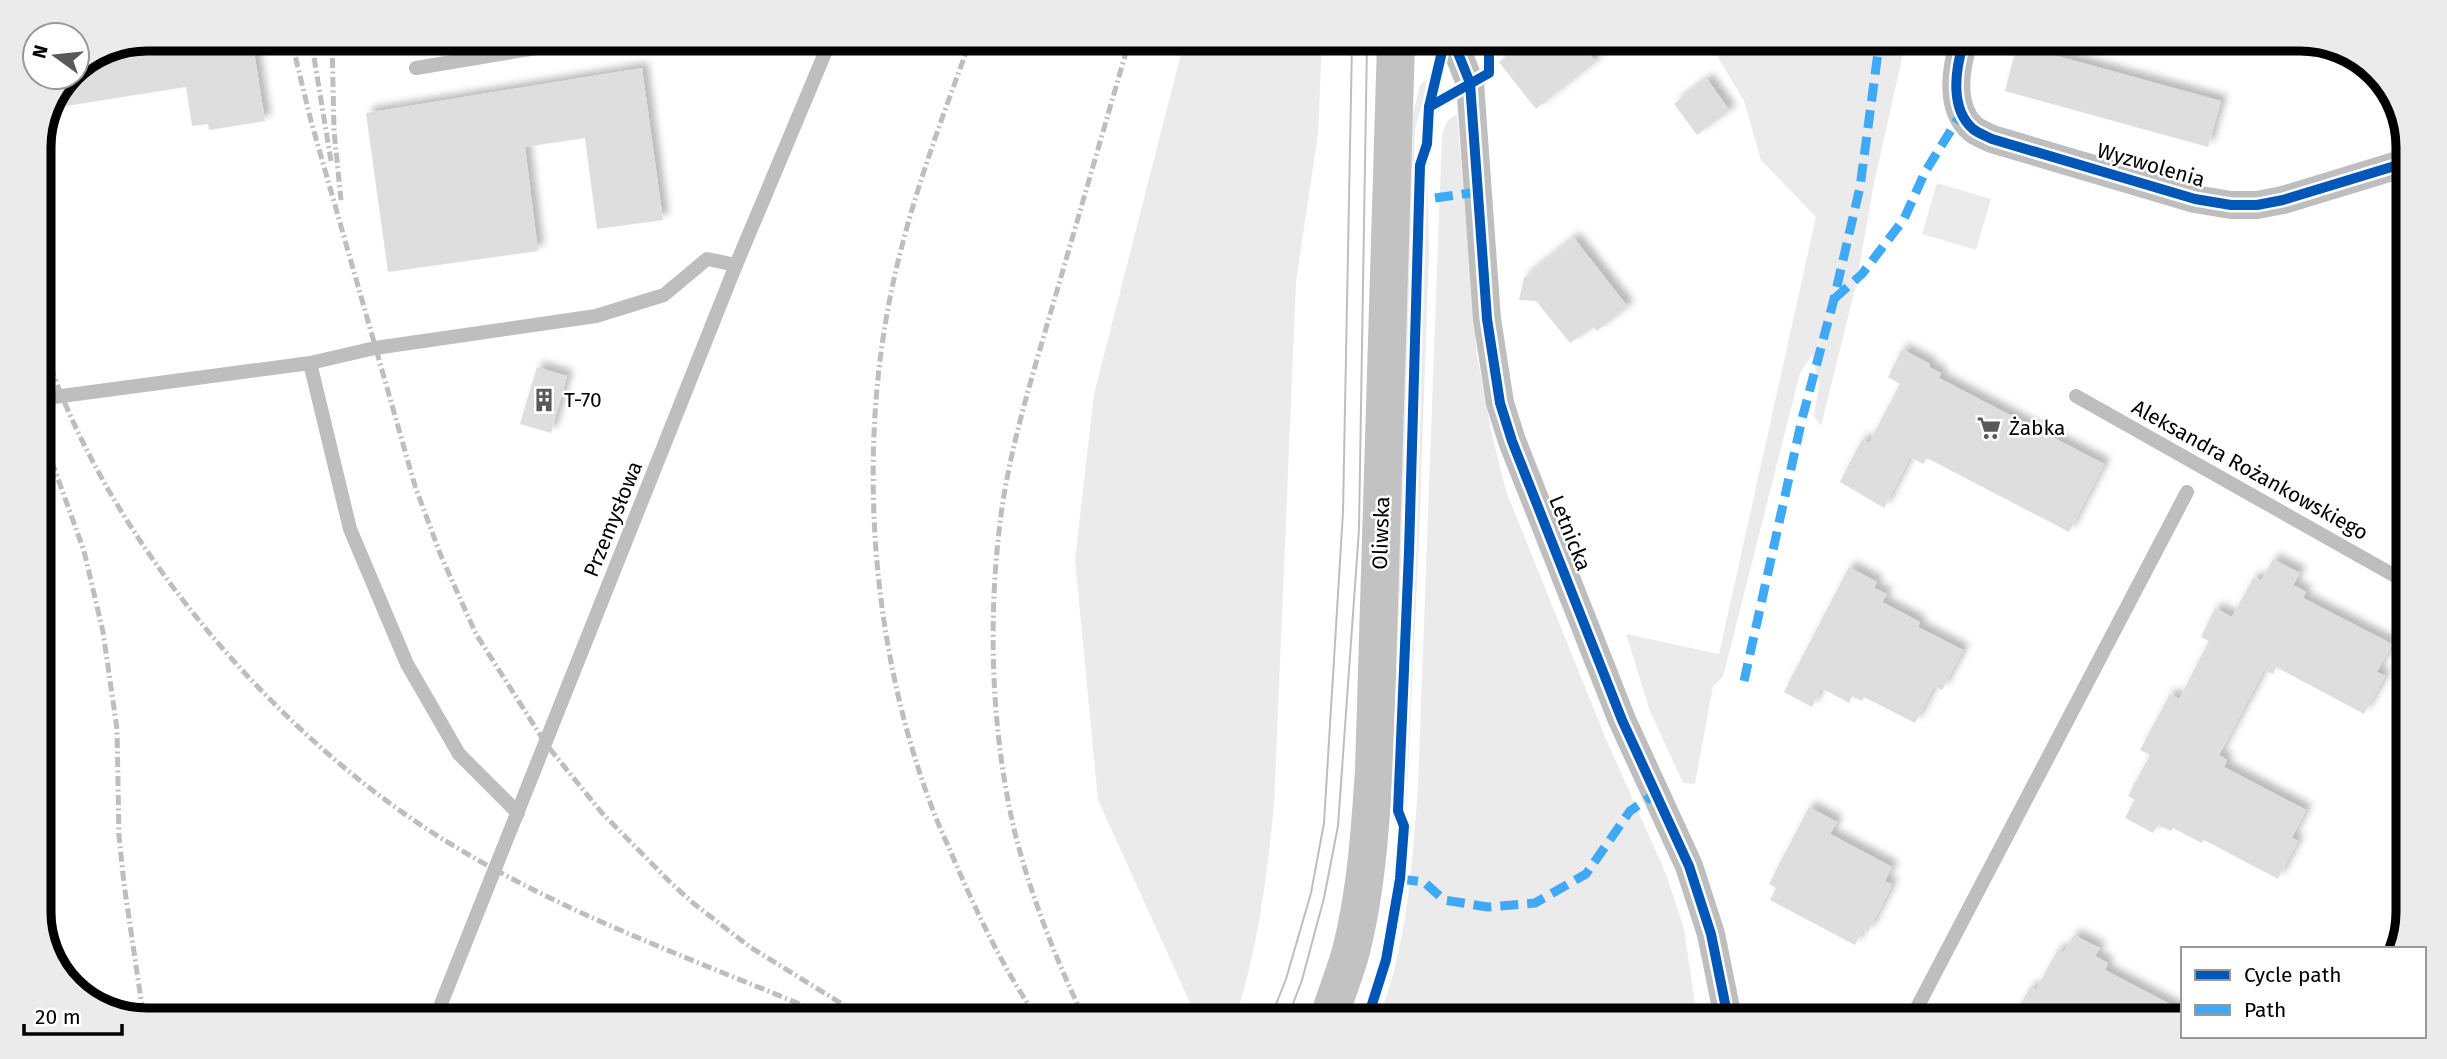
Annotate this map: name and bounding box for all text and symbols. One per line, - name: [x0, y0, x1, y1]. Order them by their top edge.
- north arrow: [21, 21, 91, 91]
- text: N: [27, 43, 53, 61]
- street label: Wyzwolenia: [2094, 137, 2208, 193]
- building icon: T-70: [530, 386, 558, 414]
- place label: T-70: [564, 387, 602, 413]
- street label: Aleksandra Rożankowskiego: [2127, 394, 2373, 546]
- supermarket icon: Żabka: [1975, 414, 2003, 442]
- place label: Żabka: [2009, 415, 2065, 441]
- street label: Przemysłowa: [578, 457, 648, 581]
- street label: Letnicka: [1543, 491, 1597, 575]
- street label: Oliwska: [1367, 496, 1395, 570]
- legend: [2181, 947, 2426, 1038]
- text: Cycle path: [2244, 962, 2342, 988]
- scale bar: [24, 992, 122, 1036]
- text: Path: [2244, 997, 2286, 1023]
- text: 20 m: [35, 1004, 81, 1030]

